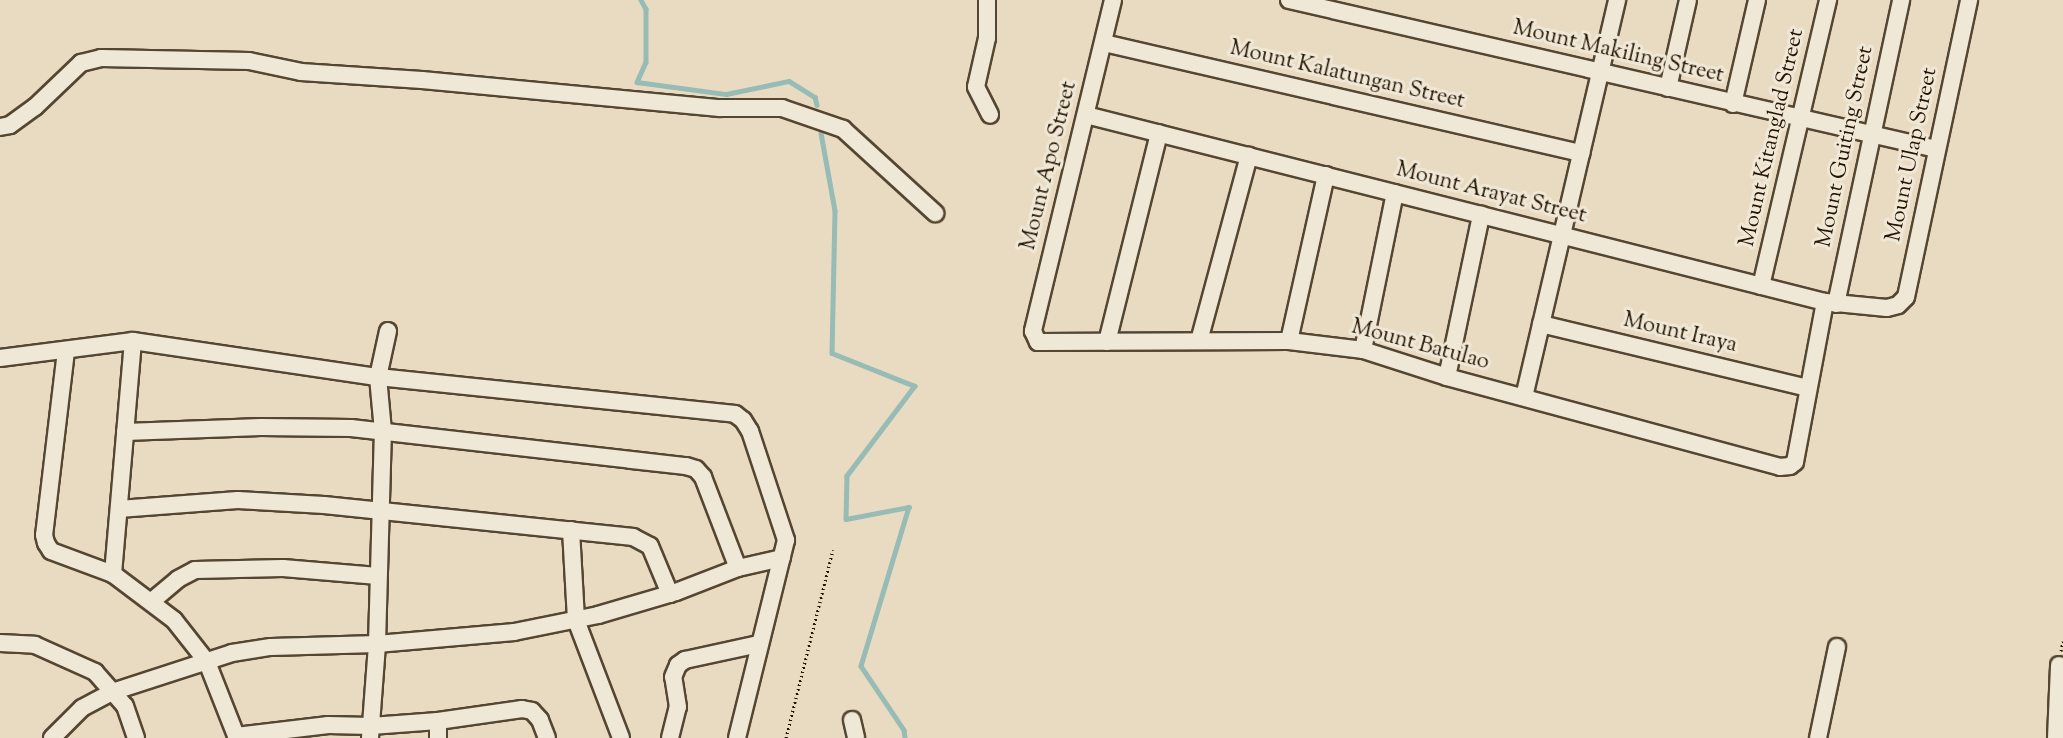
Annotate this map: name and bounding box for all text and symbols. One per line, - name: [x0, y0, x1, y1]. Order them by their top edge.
- street label: Mount Makiling Street: [1510, 16, 1726, 90]
- street label: Mount Kitanglad Street: [1735, 27, 1811, 249]
- street label: Mount Kalatungan Street: [1227, 36, 1467, 116]
- street label: Mount Guiting Street: [1812, 44, 1880, 250]
- street label: Mount Ulap Street: [1882, 66, 1944, 244]
- street label: Mount Apo Street: [1016, 79, 1084, 253]
- street label: Mount Arayat Street: [1393, 158, 1589, 230]
- street label: Mount Iraya: [1621, 308, 1739, 360]
- street label: Mount Batulao: [1348, 315, 1492, 377]

